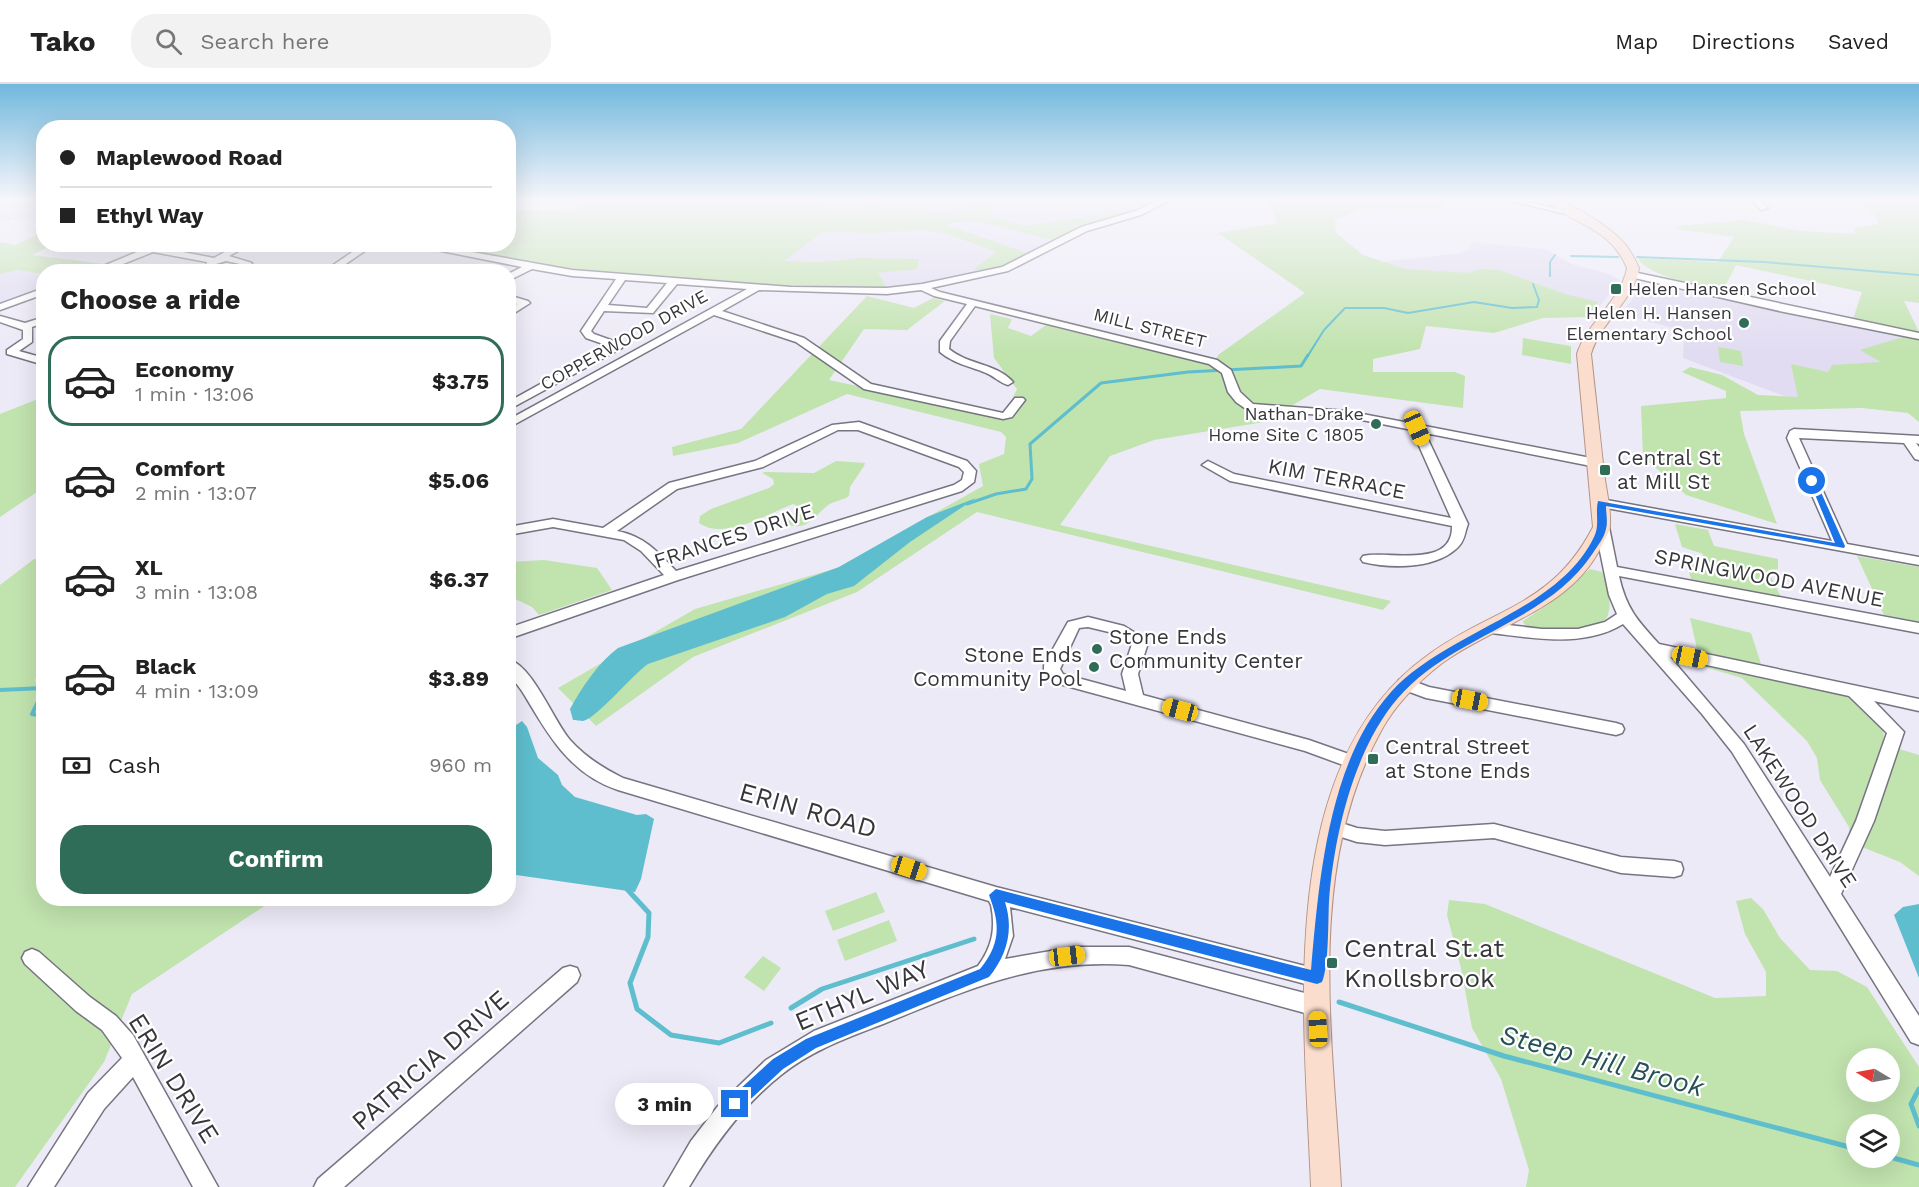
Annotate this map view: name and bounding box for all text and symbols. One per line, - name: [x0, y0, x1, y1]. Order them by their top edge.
- search box: [131, 14, 551, 68]
- text: Tako: [30, 25, 95, 58]
- icon: search: [152, 25, 185, 58]
- text: Search here: [200, 29, 329, 54]
- text: Map: [1615, 29, 1658, 54]
- text: Directions: [1691, 29, 1795, 54]
- text: Saved: [1828, 29, 1889, 54]
- text: Maplewood Road: [96, 145, 283, 170]
- text: Ethyl Way: [96, 203, 203, 228]
- place label: Helen Hansen School: [1628, 278, 1817, 299]
- marker: Helen Hansen School: [1609, 282, 1623, 296]
- text: Choose a ride: [60, 284, 240, 316]
- street label: COPPERWOOD DRIVE: [537, 285, 711, 394]
- place label: Helen H. Hansen Elementary School: [1566, 302, 1732, 344]
- street label: MILL STREET: [1092, 303, 1209, 352]
- marker: Helen H. Hansen Elementary School: [1737, 316, 1751, 330]
- icon: car: [63, 354, 117, 408]
- text: Economy: [135, 357, 234, 382]
- text: $3.75: [432, 369, 489, 394]
- text: 1 min · 13:06: [135, 382, 254, 406]
- place label: Nathan Drake Home Site C 1805: [1208, 403, 1364, 445]
- car: [1401, 408, 1433, 448]
- marker: Nathan Drake Home Site C 1805: [1369, 417, 1383, 431]
- place label: Central St at Mill St: [1617, 445, 1721, 494]
- icon: car: [63, 453, 117, 507]
- street label: KIM TERRACE: [1266, 453, 1408, 504]
- text: Comfort: [135, 456, 225, 481]
- marker: Central St at Mill St: [1598, 463, 1612, 477]
- route start: [1798, 467, 1825, 494]
- text: $5.06: [428, 468, 489, 493]
- text: 2 min · 13:07: [135, 481, 257, 505]
- street label: FRANCES DRIVE: [651, 498, 817, 573]
- street label: SPRINGWOOD AVENUE: [1652, 543, 1886, 612]
- icon: car: [63, 552, 117, 606]
- text: XL: [135, 555, 163, 580]
- text: $6.37: [429, 567, 489, 592]
- text: 3 min · 13:08: [135, 580, 258, 604]
- place label: Stone Ends Community Center: [1109, 624, 1303, 673]
- place label: Stone Ends Community Pool: [913, 642, 1083, 691]
- marker: Stone Ends Community Center: [1090, 642, 1104, 656]
- car: [1671, 644, 1709, 670]
- icon: car: [63, 651, 117, 705]
- text: Black: [135, 654, 196, 679]
- marker: Stone Ends Community Pool: [1087, 660, 1101, 674]
- text: $3.89: [428, 666, 489, 691]
- text: 4 min · 13:09: [135, 679, 259, 703]
- car: [1451, 688, 1489, 712]
- car: [1160, 697, 1200, 723]
- street label: LAKEWOOD DRIVE: [1738, 719, 1863, 892]
- place label: Central Street at Stone Ends: [1385, 734, 1530, 783]
- icon: cash: [60, 749, 93, 782]
- marker: Central Street at Stone Ends: [1366, 752, 1380, 766]
- text: Cash: [108, 753, 161, 778]
- text: 960 m: [429, 753, 492, 777]
- street label: ERIN ROAD: [736, 776, 880, 844]
- button: Confirm: [60, 825, 492, 894]
- car: [889, 854, 929, 882]
- place label: Central St.at Knollsbrook: [1344, 933, 1504, 993]
- car: [1048, 945, 1086, 967]
- street label: ETHYL WAY: [790, 953, 934, 1037]
- marker: Central St.at Knollsbrook: [1325, 956, 1339, 970]
- street label: PATRICIA DRIVE: [346, 984, 514, 1136]
- street label: ERIN DRIVE: [122, 1008, 226, 1148]
- car: [1308, 1011, 1328, 1047]
- water label: Steep Hill Brook: [1497, 1018, 1709, 1104]
- north arrow: [1846, 1048, 1900, 1102]
- map controls: [1846, 1048, 1900, 1168]
- callout: 3 min: [615, 1083, 714, 1125]
- route end: [721, 1090, 748, 1117]
- text: 3 min: [637, 1092, 692, 1116]
- button: layers: [1846, 1114, 1900, 1168]

